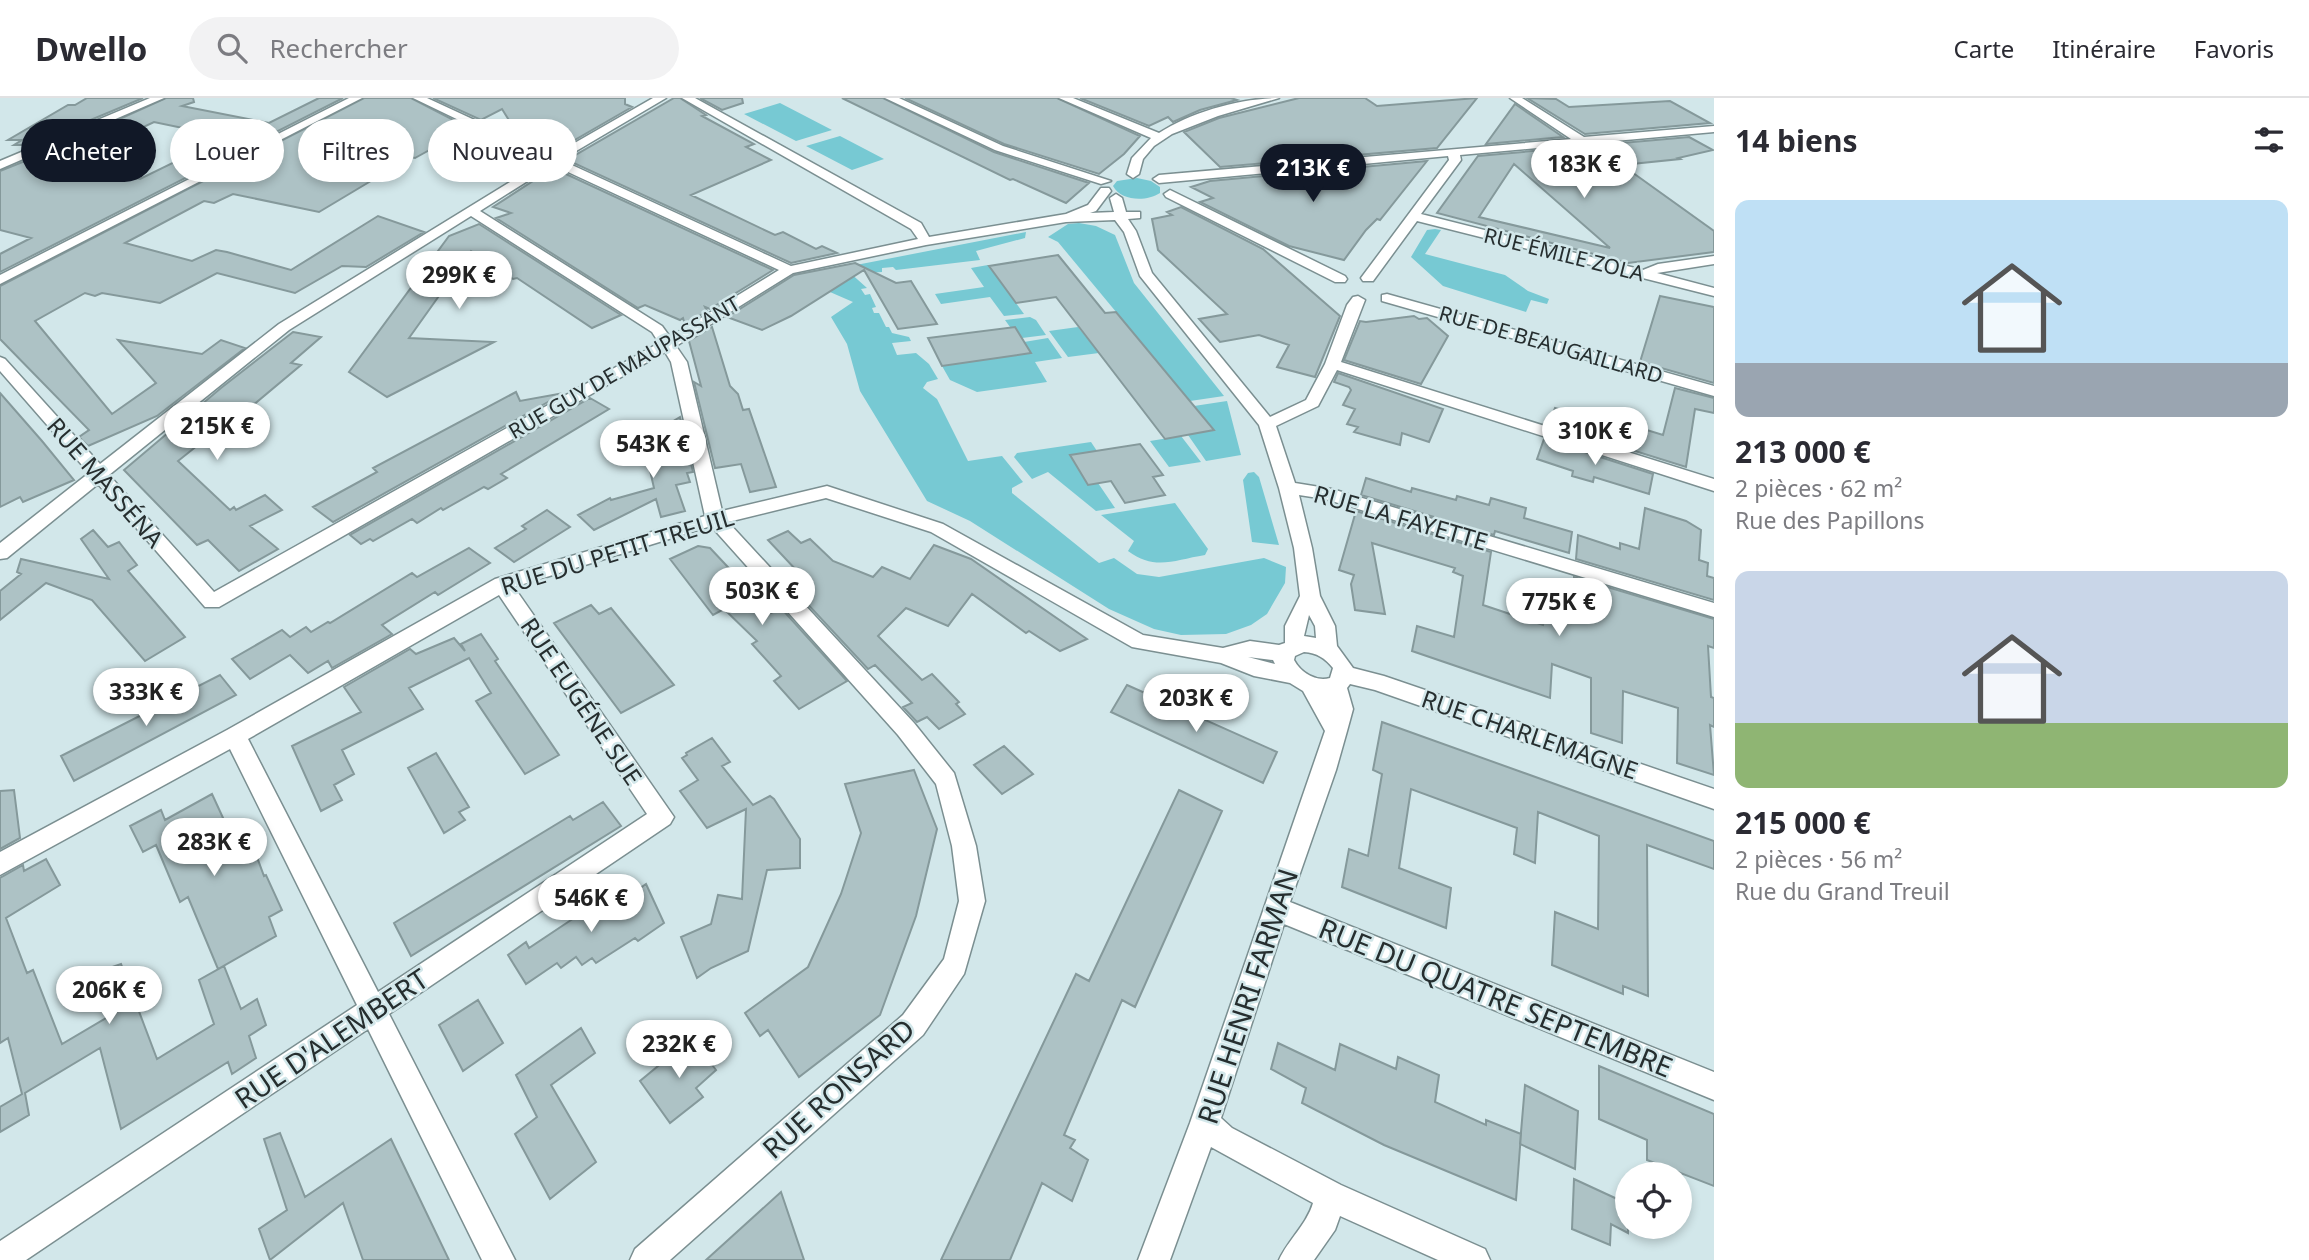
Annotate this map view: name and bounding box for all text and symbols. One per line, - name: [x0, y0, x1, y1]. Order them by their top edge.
- search box: [189, 17, 679, 80]
- text: Dwello: [35, 26, 147, 71]
- icon: search: [213, 29, 251, 67]
- text: Rechercher: [269, 30, 408, 66]
- text: Carte: [1954, 32, 2014, 65]
- text: Itinéraire: [2052, 32, 2156, 65]
- text: Favoris: [2194, 32, 2274, 65]
- chip: Acheter: [21, 119, 156, 182]
- chip: Louer: [170, 119, 284, 182]
- chip: Filtres: [298, 119, 414, 182]
- chip: Nouveau: [428, 119, 577, 182]
- text: 14 biens: [1735, 120, 1858, 161]
- icon: filters: [2250, 121, 2288, 159]
- pin: 183K €: [1527, 140, 1641, 200]
- pin: 213K €: [1256, 144, 1370, 204]
- text: 183K €: [1547, 147, 1621, 179]
- text: 213K €: [1276, 151, 1350, 183]
- street label: RUE ÉMILE ZOLA: [1481, 221, 1648, 288]
- icon: home: [1949, 245, 2075, 371]
- pin: 299K €: [402, 252, 516, 311]
- text: 299K €: [422, 258, 496, 290]
- street label: RUE GUY DE MAUPASSANT: [503, 289, 745, 445]
- street label: RUE DE BEAUGAILLARD: [1436, 299, 1666, 389]
- pin: 215K €: [160, 402, 274, 462]
- pin: 310K €: [1538, 408, 1652, 467]
- text: 215K €: [180, 409, 254, 441]
- street label: RUE MASSÉNA: [40, 410, 172, 555]
- text: 310K €: [1558, 414, 1632, 446]
- pin: 543K €: [596, 420, 710, 480]
- text: 543K €: [616, 427, 690, 459]
- text: 213 000 €: [1735, 431, 1871, 472]
- text: 2 pièces · 62 m²: [1735, 472, 1902, 504]
- street label: RUE LA FAYETTE: [1310, 476, 1492, 558]
- street label: RUE DU PETIT TREUIL: [496, 500, 738, 602]
- text: Rue des Papillons: [1735, 504, 1925, 536]
- pin: 503K €: [705, 568, 819, 627]
- text: 503K €: [725, 574, 799, 606]
- pin: 775K €: [1502, 578, 1616, 638]
- text: 775K €: [1522, 585, 1596, 617]
- street label: RUE EUGÉNE SUE: [514, 611, 650, 791]
- icon: home: [1949, 616, 2075, 742]
- pin: 333K €: [89, 668, 203, 728]
- pin: 203K €: [1139, 674, 1253, 734]
- text: 333K €: [109, 675, 183, 707]
- text: 203K €: [1159, 681, 1233, 713]
- street label: RUE CHARLEMAGNE: [1417, 681, 1643, 787]
- text: 215 000 €: [1735, 802, 1871, 843]
- pin: 283K €: [157, 818, 271, 878]
- text: 283K €: [177, 825, 251, 857]
- text: 2 pièces · 56 m²: [1735, 843, 1902, 875]
- street label: RUE HENRI FARMAN: [1188, 863, 1306, 1129]
- pin: 546K €: [534, 874, 648, 934]
- text: Rue du Grand Treuil: [1735, 875, 1950, 907]
- text: 546K €: [554, 881, 628, 913]
- street label: RUE DU QUATRE SEPTEMBRE: [1313, 909, 1679, 1085]
- street label: RUE D'ALEMBERT: [227, 959, 436, 1117]
- pin: 206K €: [52, 967, 166, 1026]
- text: 206K €: [72, 973, 146, 1005]
- street label: RUE RONSARD: [754, 1010, 922, 1166]
- pin: 232K €: [622, 1020, 736, 1080]
- text: 232K €: [642, 1027, 716, 1059]
- map controls: [1615, 1162, 1692, 1239]
- button: locate: [1615, 1162, 1692, 1239]

